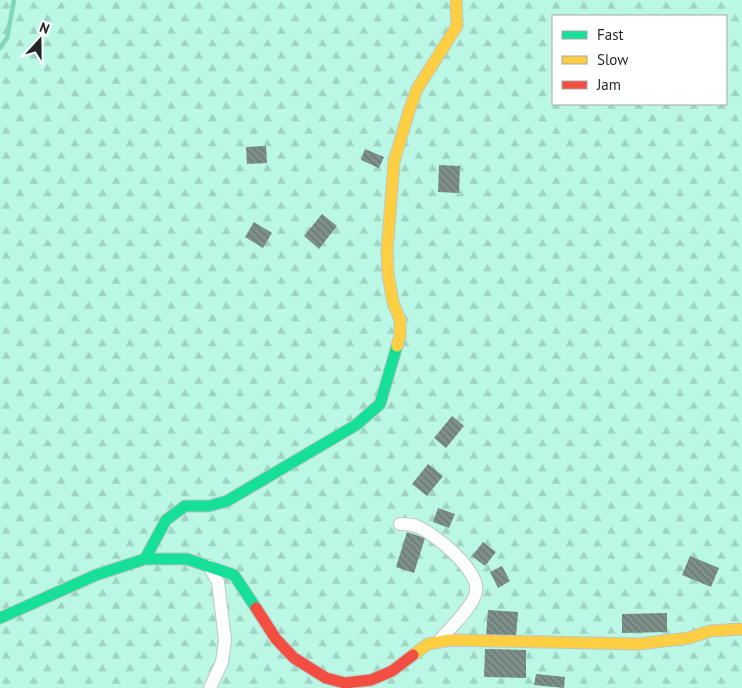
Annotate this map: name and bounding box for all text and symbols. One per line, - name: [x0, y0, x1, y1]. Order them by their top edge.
- north arrow: [15, 15, 65, 65]
- legend: [552, 15, 727, 105]
- text: N: [37, 18, 52, 38]
- text: Fast: [597, 25, 624, 44]
- text: Slow: [597, 50, 628, 69]
- text: Jam: [596, 75, 621, 94]

